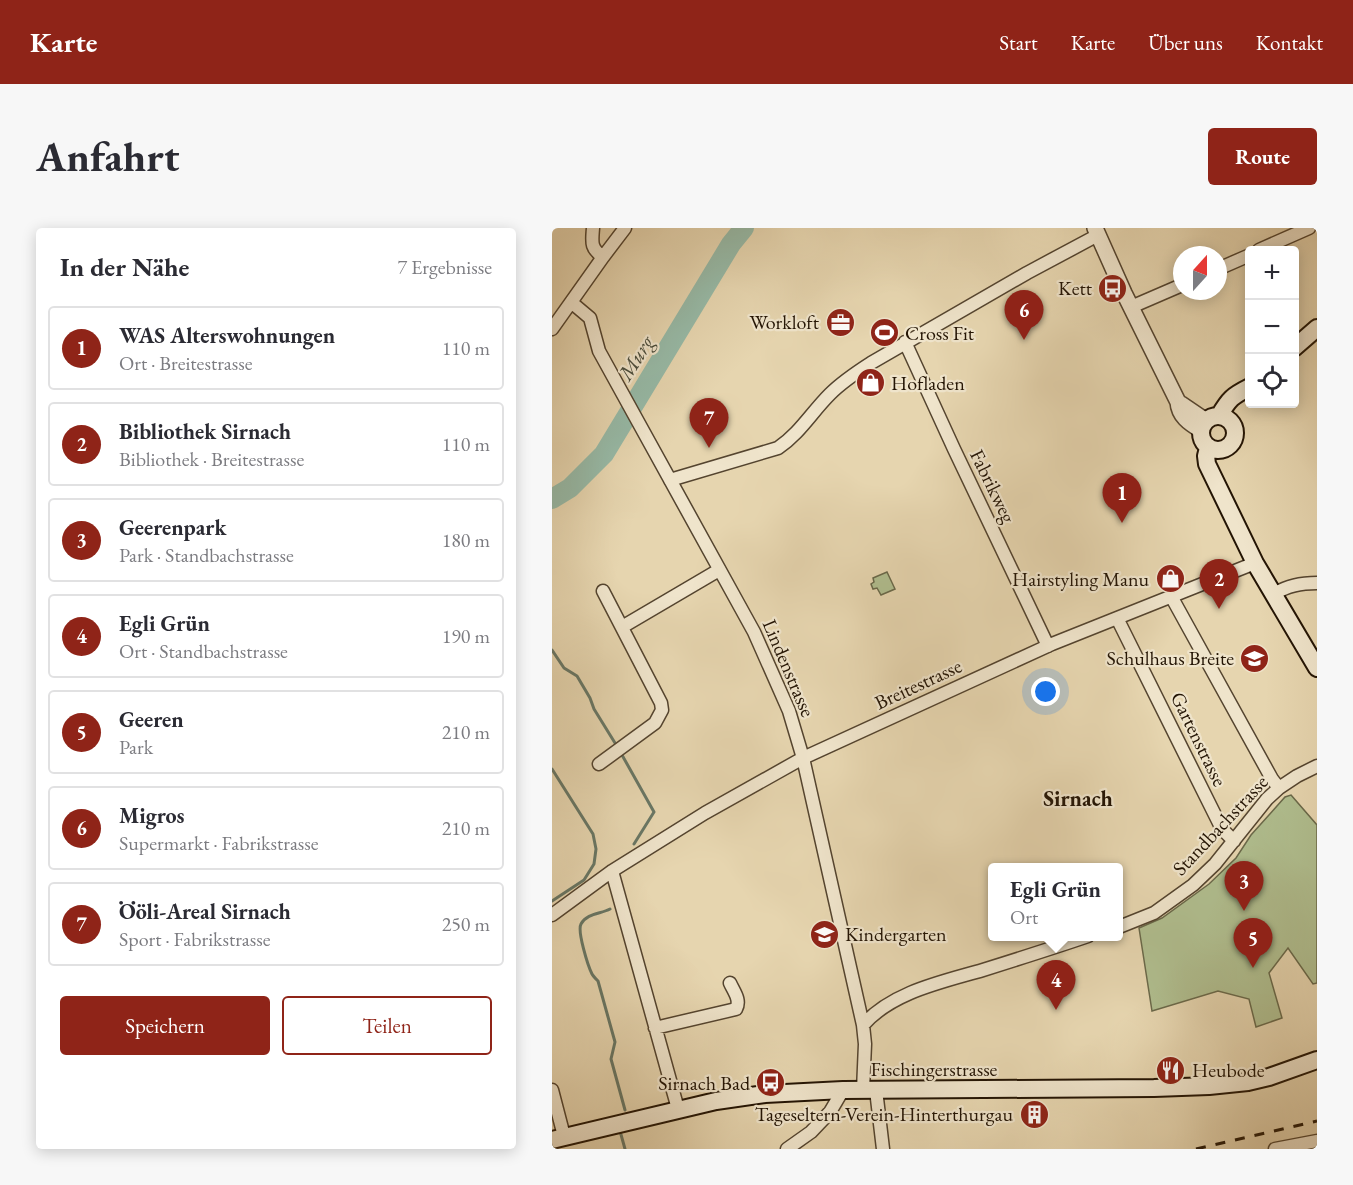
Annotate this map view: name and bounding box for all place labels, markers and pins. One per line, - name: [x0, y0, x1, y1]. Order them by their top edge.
- bus stop icon: Kett: [1097, 272, 1129, 304]
- place label: Kett: [1058, 275, 1093, 301]
- pin: 6: [1004, 291, 1044, 340]
- office icon: Workloft: [824, 306, 856, 338]
- place label: Workloft: [749, 309, 820, 335]
- sports icon: Cross Fit: [868, 317, 900, 349]
- place label: Cross Fit: [905, 320, 975, 346]
- shop icon: Hofladen: [854, 367, 886, 399]
- place label: Hofladen: [891, 370, 965, 396]
- pin: 7: [690, 398, 728, 448]
- pin: 1: [1102, 474, 1142, 523]
- pin: 2: [1200, 560, 1238, 609]
- shop icon: Hairstyling Manu: [1154, 563, 1186, 595]
- place label: Hairstyling Manu: [1012, 566, 1149, 592]
- school or university icon: Schulhaus Breite: [1239, 642, 1271, 674]
- place label: Schulhaus Breite: [1106, 645, 1234, 671]
- pin: 3: [1224, 862, 1264, 911]
- school or university icon: Kindergarten: [808, 918, 840, 950]
- pin: 5: [1234, 918, 1272, 968]
- place label: Kindergarten: [845, 921, 947, 947]
- pin: 4: [1036, 960, 1076, 1010]
- restaurant icon: Heubode: [1155, 1054, 1187, 1086]
- place label: Heubode: [1192, 1057, 1265, 1083]
- bus stop icon: Sirnach Bad: [755, 1067, 787, 1099]
- place label: Sirnach Bad: [658, 1070, 751, 1096]
- building icon: Tageseltern-Verein-Hinterthurgau: [1018, 1098, 1050, 1130]
- place label: Tageseltern-Verein-Hinterthurgau: [755, 1101, 1013, 1127]

